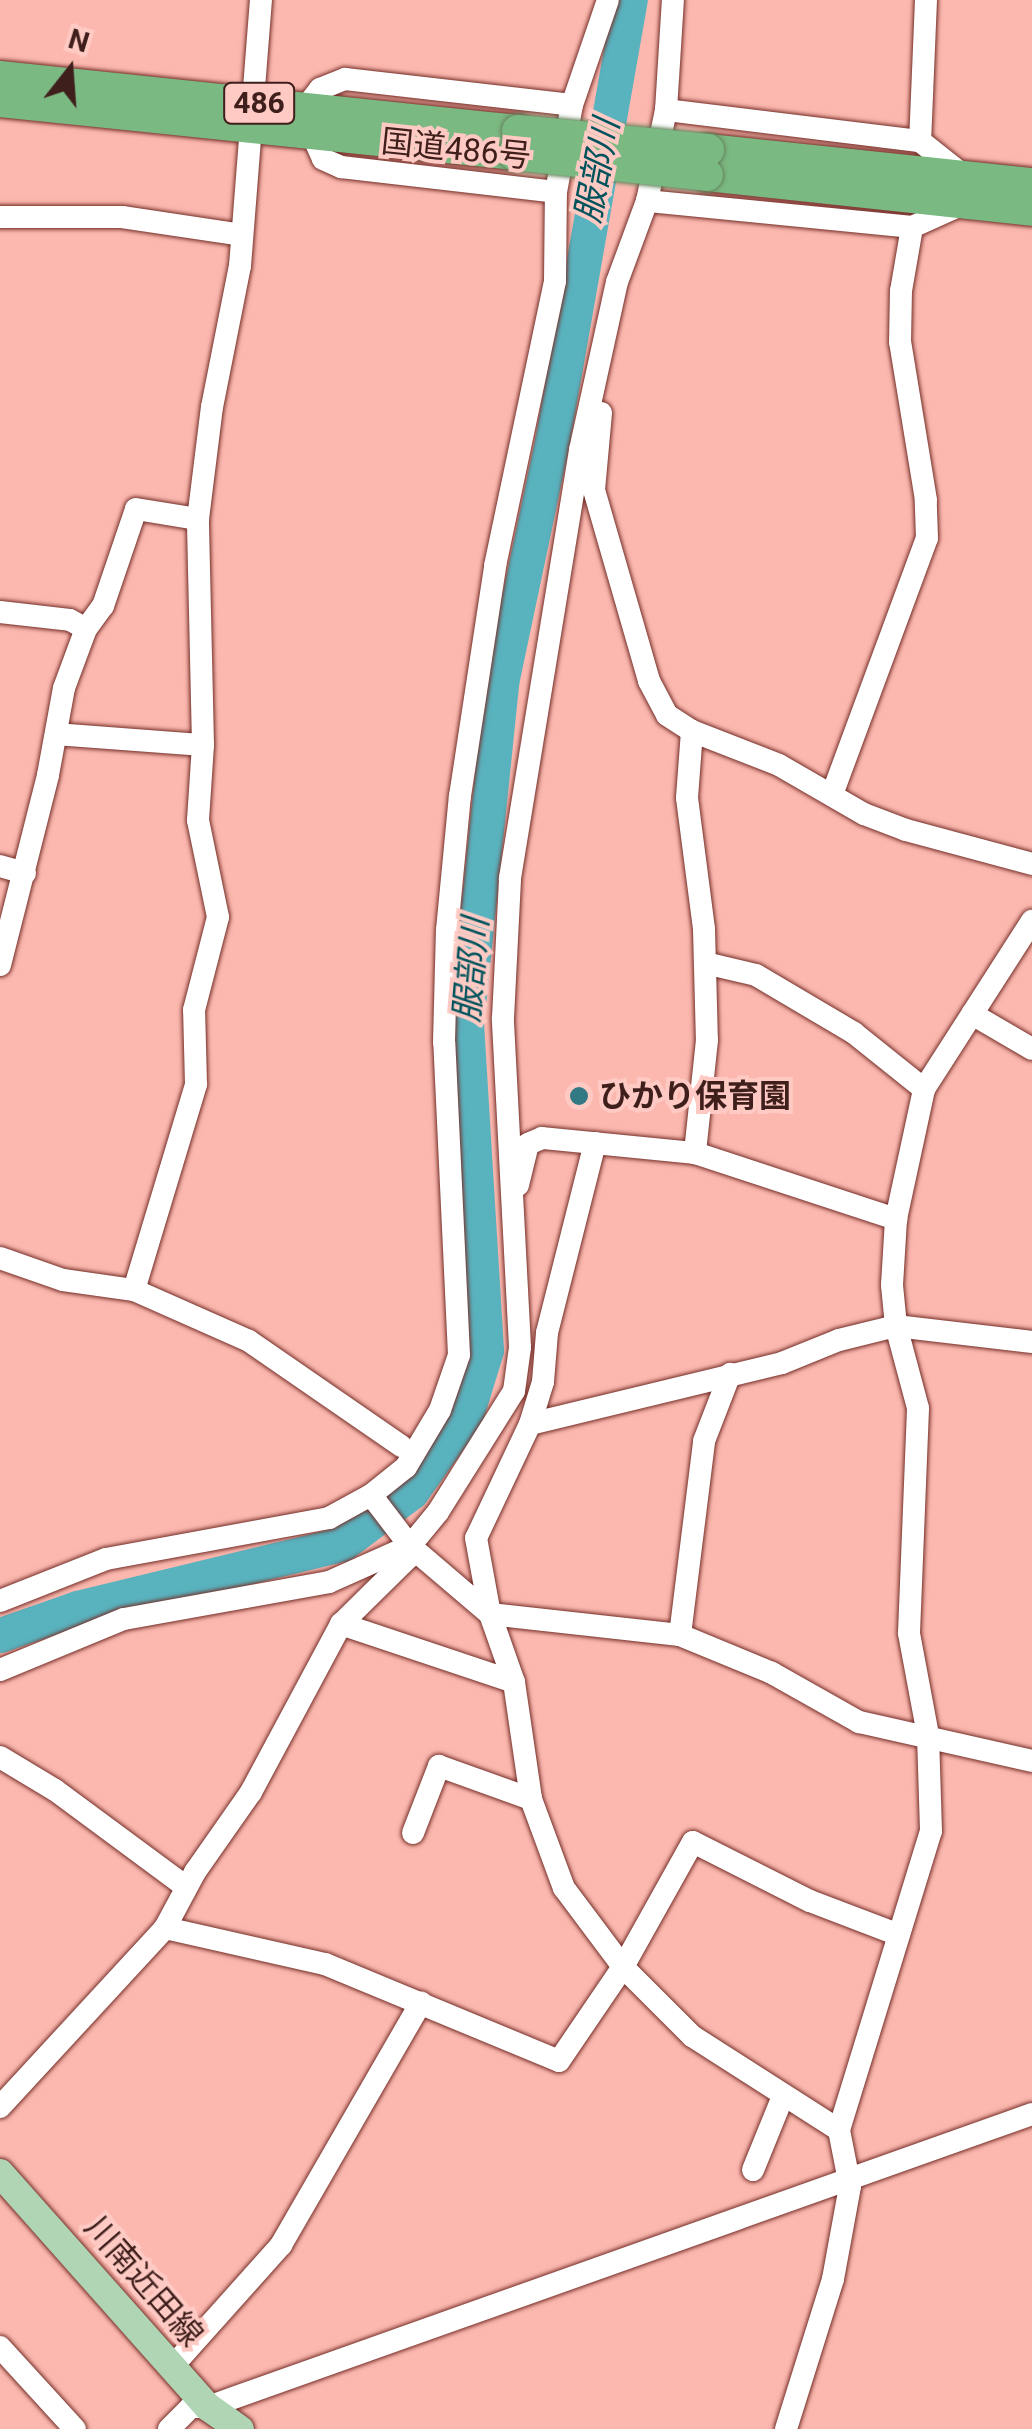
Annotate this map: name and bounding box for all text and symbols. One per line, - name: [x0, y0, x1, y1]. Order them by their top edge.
- north arrow: [20, 20, 120, 120]
- text: N: [65, 22, 93, 59]
- road number: 486: [222, 78, 296, 128]
- water label: 服部川: [567, 115, 629, 227]
- street label: 国道486号: [379, 122, 533, 176]
- water label: 服部川: [447, 916, 497, 1024]
- place label: ひかり保育園: [599, 1077, 791, 1115]
- marker: ひかり保育園: [568, 1085, 590, 1107]
- street label: 川南近田線: [77, 2208, 211, 2354]

